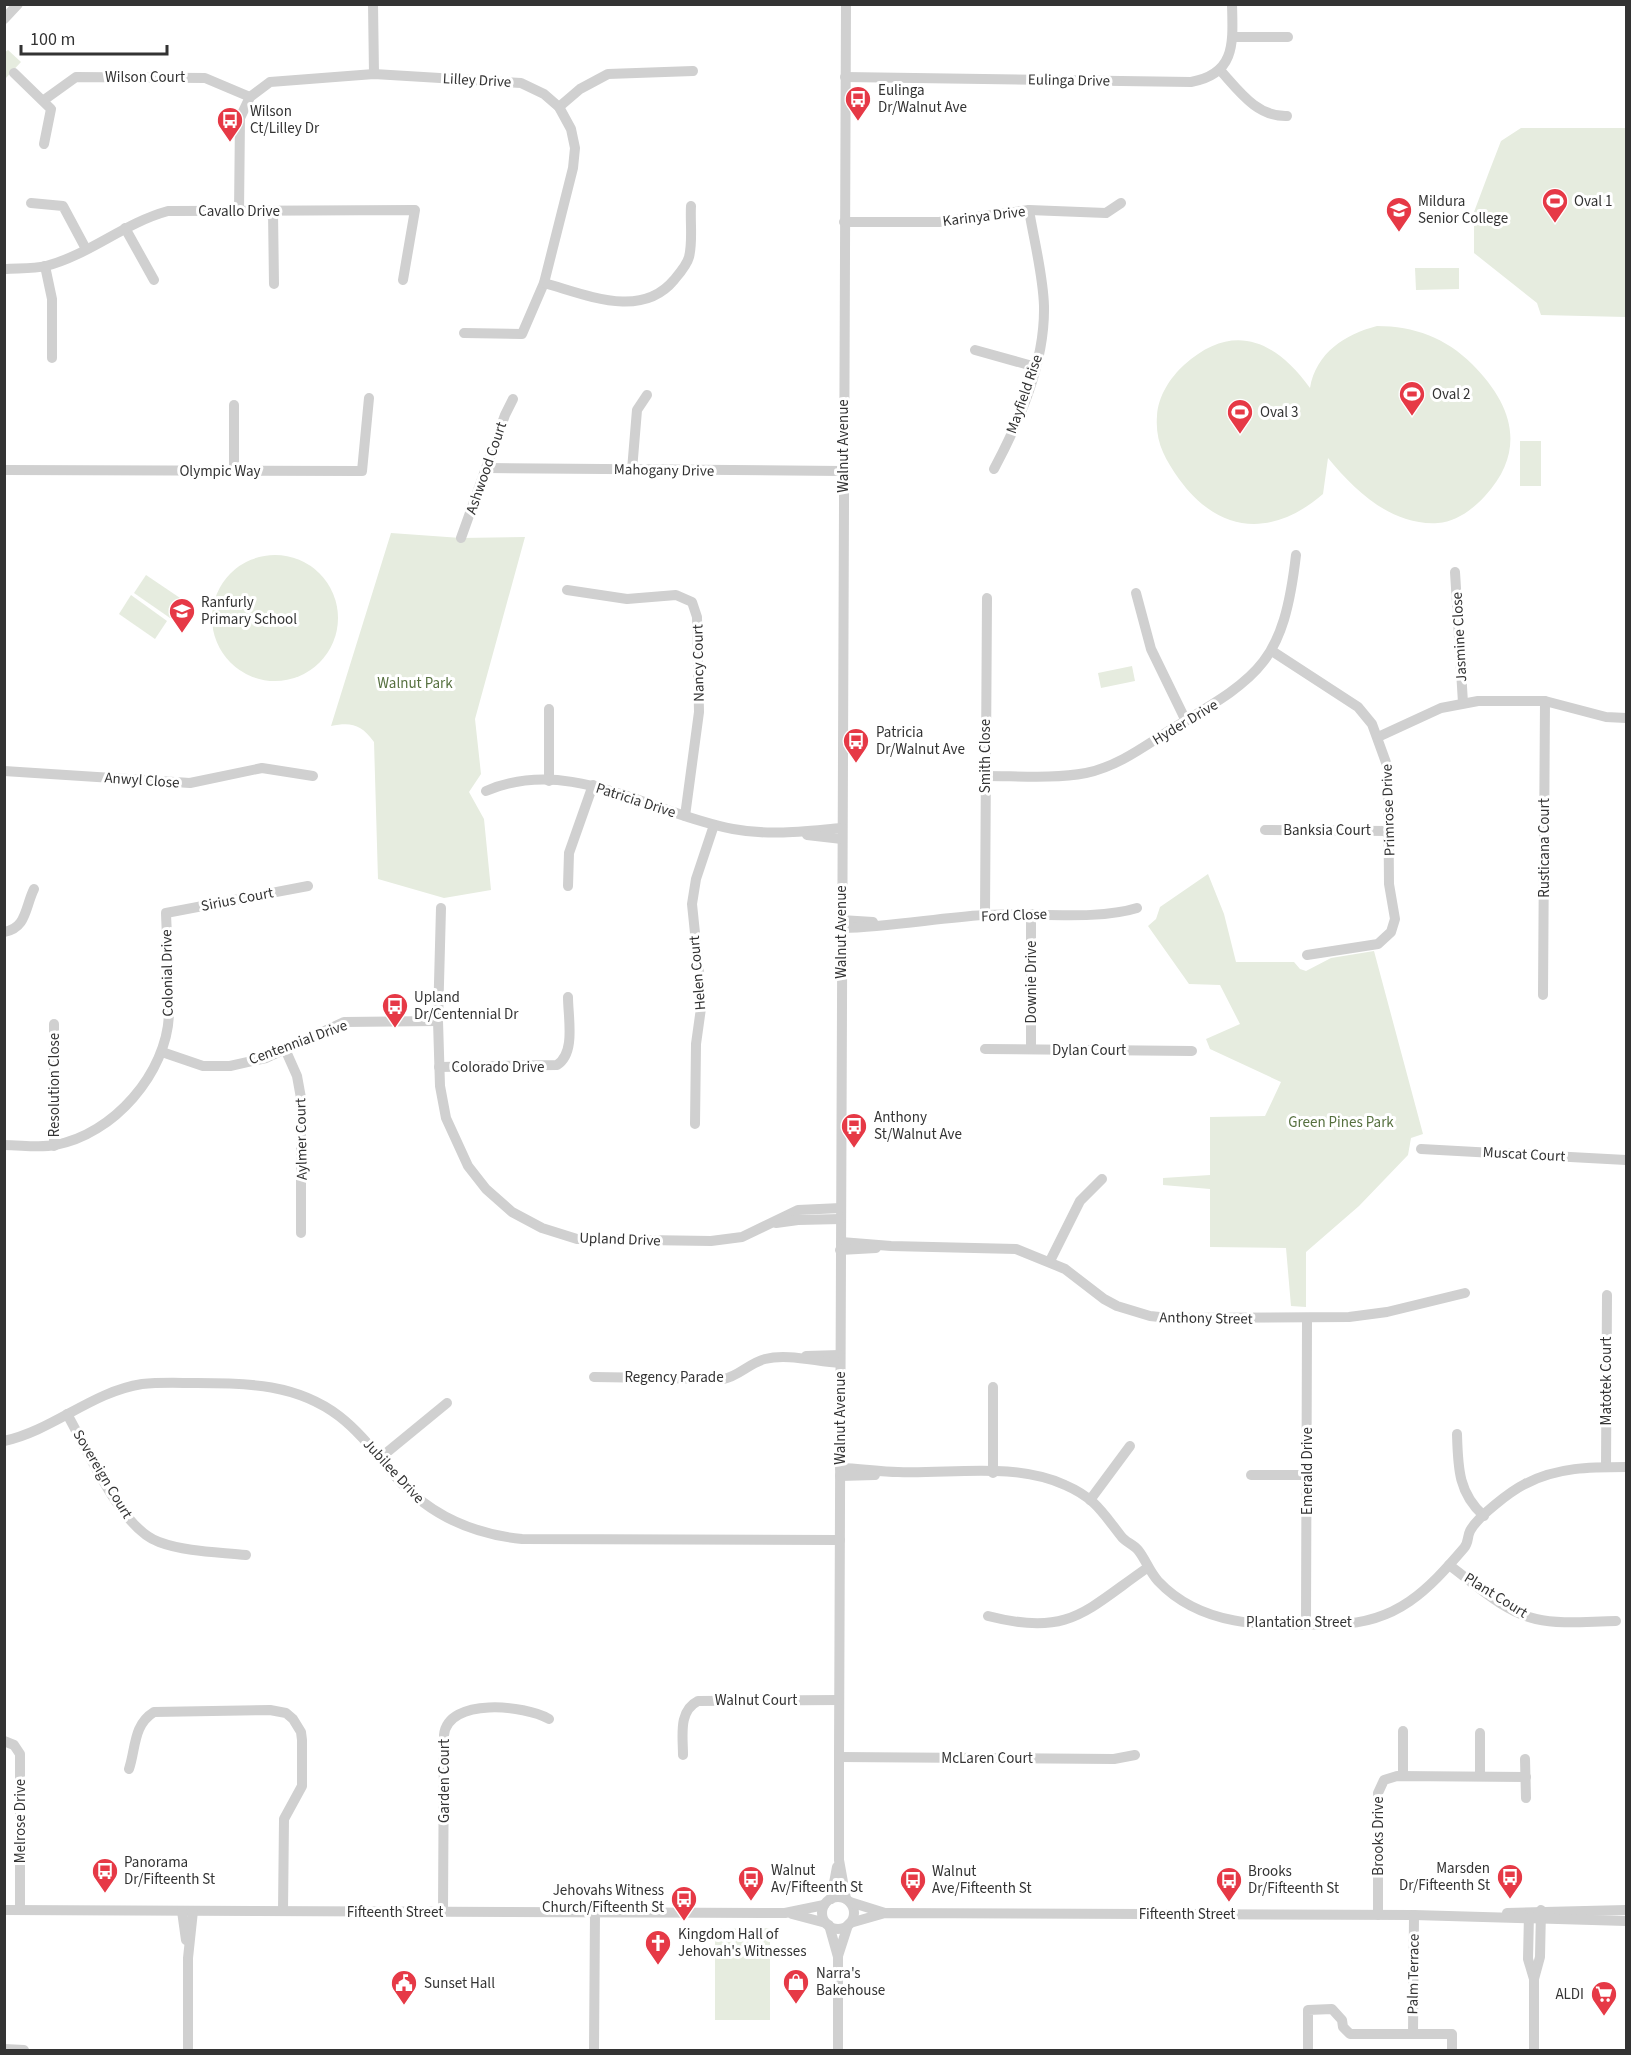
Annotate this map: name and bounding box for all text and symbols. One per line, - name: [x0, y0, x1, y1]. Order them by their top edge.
- scale bar: [21, 18, 166, 56]
- text: 100 m: [30, 27, 75, 52]
- street label: Wilson Court: [105, 67, 185, 88]
- street label: Lilley Drive: [442, 68, 512, 93]
- street label: Eulinga Drive: [1028, 69, 1110, 92]
- place label: Eulinga Dr/Walnut Ave: [878, 80, 967, 118]
- bus stop icon: Eulinga Dr/Walnut Ave: [843, 84, 873, 122]
- place label: Wilson Ct/Lilley Dr: [250, 101, 320, 139]
- bus stop icon: Wilson Ct/Lilley Dr: [215, 105, 245, 143]
- sports icon: Oval 1: [1540, 186, 1570, 224]
- place label: Mildura Senior College: [1418, 191, 1508, 229]
- place label: Oval 1: [1574, 191, 1613, 212]
- school or university icon: Mildura Senior College: [1384, 195, 1414, 233]
- street label: Cavallo Drive: [198, 201, 280, 222]
- street label: Karinya Drive: [942, 201, 1027, 232]
- street label: Mayfield Rise: [1001, 352, 1048, 436]
- sports icon: Oval 2: [1397, 379, 1427, 417]
- place label: Oval 2: [1432, 384, 1471, 405]
- sports icon: Oval 3: [1225, 397, 1255, 435]
- street label: Walnut Avenue: [833, 399, 854, 493]
- place label: Oval 3: [1260, 402, 1299, 423]
- street label: Ashwood Court: [461, 419, 512, 517]
- street label: Mahogany Drive: [614, 459, 714, 482]
- street label: Olympic Way: [179, 461, 261, 482]
- street label: Jasmine Close: [1447, 591, 1472, 682]
- place label: Ranfurly Primary School: [201, 592, 297, 630]
- school or university icon: Ranfurly Primary School: [167, 596, 197, 634]
- street label: Nancy Court: [687, 624, 710, 702]
- park label: Walnut Park: [377, 673, 453, 694]
- street label: Hyder Drive: [1148, 695, 1222, 750]
- street label: Smith Close: [975, 719, 996, 793]
- place label: Patricia Dr/Walnut Ave: [876, 722, 965, 760]
- bus stop icon: Patricia Dr/Walnut Ave: [841, 726, 871, 764]
- street label: Primrose Drive: [1376, 764, 1401, 856]
- street label: Anwyl Close: [104, 767, 180, 794]
- street label: Patricia Drive: [593, 778, 678, 823]
- street label: Rusticana Court: [1534, 798, 1555, 898]
- street label: Banksia Court: [1283, 820, 1371, 841]
- street label: Sirius Court: [199, 882, 275, 917]
- street label: Walnut Avenue: [831, 885, 852, 979]
- street label: Ford Close: [981, 904, 1047, 927]
- street label: Colonial Drive: [156, 929, 179, 1017]
- street label: Helen Court: [684, 935, 711, 1011]
- street label: Downie Drive: [1021, 941, 1042, 1023]
- place label: Upland Dr/Centennial Dr: [414, 987, 519, 1025]
- bus stop icon: Upland Dr/Centennial Dr: [380, 991, 410, 1029]
- street label: Centennial Drive: [246, 1015, 350, 1070]
- street label: Resolution Close: [44, 1033, 65, 1137]
- street label: Dylan Court: [1052, 1040, 1126, 1061]
- street label: Colorado Drive: [451, 1057, 545, 1078]
- street label: Aylmer Court: [290, 1098, 313, 1180]
- place label: Anthony St/Walnut Ave: [874, 1107, 962, 1145]
- bus stop icon: Anthony St/Walnut Ave: [839, 1111, 869, 1149]
- park label: Green Pines Park: [1288, 1112, 1394, 1133]
- street label: Muscat Court: [1482, 1142, 1566, 1167]
- street label: Upland Drive: [579, 1228, 661, 1251]
- street label: Anthony Street: [1159, 1307, 1253, 1330]
- street label: Matotek Court: [1596, 1337, 1617, 1425]
- street label: Regency Parade: [624, 1367, 724, 1388]
- street label: Walnut Avenue: [830, 1371, 851, 1465]
- street label: Sovereign Court: [68, 1426, 137, 1523]
- street label: Emerald Drive: [1297, 1427, 1318, 1515]
- street label: Jubilee Drive: [358, 1434, 429, 1508]
- street label: Plant Court: [1460, 1568, 1532, 1623]
- street label: Plantation Street: [1246, 1612, 1352, 1633]
- street label: Walnut Court: [715, 1690, 797, 1711]
- street label: Garden Court: [434, 1739, 455, 1823]
- street label: McLaren Court: [941, 1748, 1033, 1769]
- street label: Melrose Drive: [10, 1779, 31, 1863]
- street label: Brooks Drive: [1368, 1796, 1389, 1876]
- place label: Panorama Dr/Fifteenth St: [124, 1852, 215, 1890]
- bus stop icon: Panorama Dr/Fifteenth St: [90, 1856, 120, 1894]
- place label: Marsden Dr/Fifteenth St: [1399, 1858, 1490, 1896]
- place label: Walnut Av/Fifteenth St: [771, 1860, 863, 1898]
- place label: Walnut Ave/Fifteenth St: [932, 1861, 1032, 1899]
- place label: Brooks Dr/Fifteenth St: [1248, 1861, 1339, 1899]
- bus stop icon: Marsden Dr/Fifteenth St: [1495, 1862, 1525, 1900]
- bus stop icon: Walnut Av/Fifteenth St: [736, 1864, 766, 1902]
- bus stop icon: Walnut Ave/Fifteenth St: [898, 1865, 928, 1903]
- bus stop icon: Brooks Dr/Fifteenth St: [1214, 1865, 1244, 1903]
- place label: Jehovahs Witness Church/Fifteenth St: [542, 1880, 664, 1918]
- bus stop icon: Jehovahs Witness Church/Fifteenth St: [669, 1884, 699, 1922]
- street label: Fifteenth Street: [347, 1902, 443, 1923]
- street label: Fifteenth Street: [1139, 1904, 1235, 1925]
- place label: Kingdom Hall of Jehovah's Witnesses: [678, 1924, 807, 1962]
- church icon: Kingdom Hall of Jehovah's Witnesses: [643, 1928, 673, 1966]
- street label: Palm Terrace: [1402, 1933, 1425, 2015]
- place label: Narra's Bakehouse: [816, 1963, 885, 2001]
- shop icon: Narra's Bakehouse: [781, 1967, 811, 2005]
- public building icon: Sunset Hall: [389, 1968, 419, 2006]
- place label: Sunset Hall: [424, 1973, 495, 1994]
- supermarket icon: ALDI: [1589, 1979, 1619, 2017]
- place label: ALDI: [1555, 1984, 1584, 2005]

